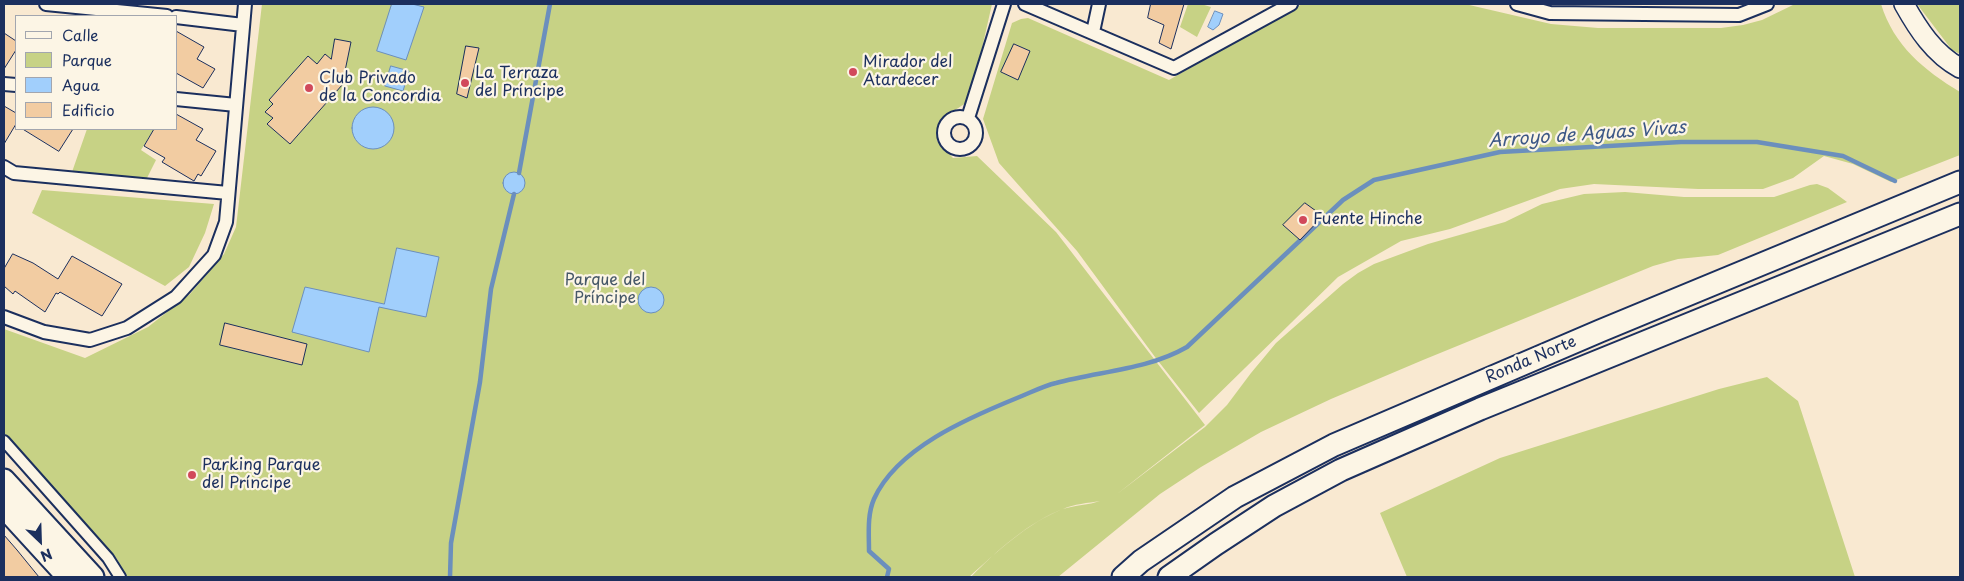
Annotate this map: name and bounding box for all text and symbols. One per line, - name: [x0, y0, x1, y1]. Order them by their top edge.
- legend: [15, 15, 178, 130]
- text: Calle: [62, 23, 99, 46]
- text: Parque: [62, 48, 112, 71]
- place label: Mirador del Atardecer: [863, 53, 952, 91]
- place label: La Terraza del Príncipe: [475, 64, 564, 102]
- marker: Mirador del Atardecer: [847, 66, 859, 78]
- place label: Club Privado de la Concordia: [319, 69, 441, 107]
- text: Agua: [62, 73, 100, 96]
- marker: La Terraza del Príncipe: [459, 77, 471, 89]
- marker: Club Privado de la Concordia: [303, 82, 315, 94]
- text: Edificio: [62, 98, 115, 121]
- water label: Arroyo de Aguas Vivas: [1488, 117, 1686, 153]
- place label: Fuente Hinche: [1313, 210, 1422, 230]
- marker: Fuente Hinche: [1297, 214, 1309, 226]
- park label: Parque del Príncipe: [565, 271, 645, 309]
- street label: Ronda Norte: [1483, 332, 1579, 388]
- place label: Parking Parque del Príncipe: [202, 456, 320, 494]
- marker: Parking Parque del Príncipe: [186, 469, 198, 481]
- north arrow: [15, 516, 65, 566]
- text: N: [37, 543, 56, 567]

